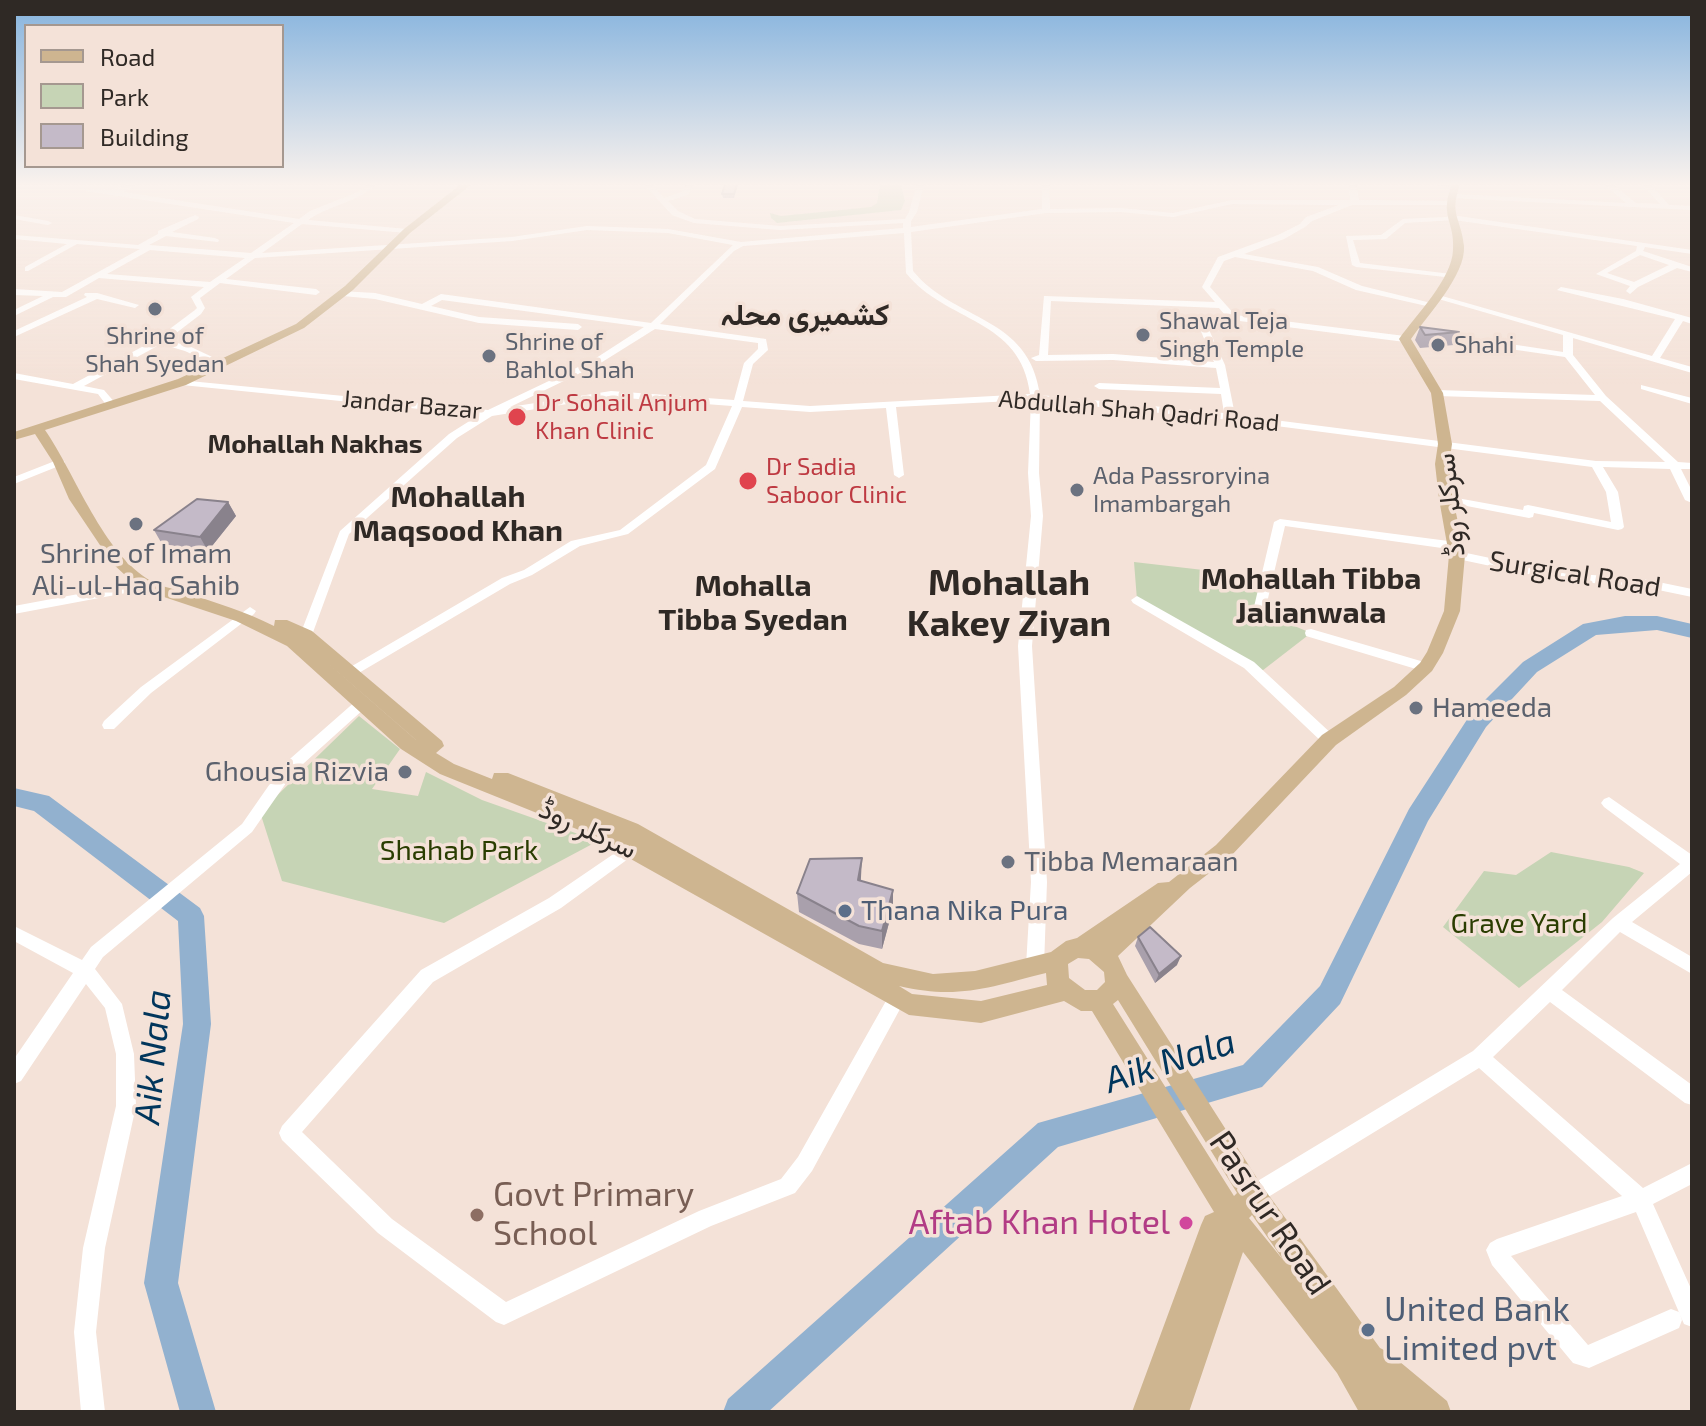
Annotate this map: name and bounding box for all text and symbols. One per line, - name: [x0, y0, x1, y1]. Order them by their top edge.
- legend: [24, 24, 284, 168]
- text: Road: [100, 42, 155, 71]
- text: Park: [100, 82, 149, 111]
- text: Building: [100, 122, 189, 151]
- district label: کشمیری محلہ: [721, 297, 889, 333]
- marker: Shrine of Shah Syedan: [146, 300, 164, 318]
- place label: Shawal Teja Singh Temple: [1159, 307, 1304, 363]
- place label: Shrine of Shah Syedan: [85, 322, 225, 378]
- marker: Shawal Teja Singh Temple: [1134, 326, 1152, 344]
- place label: Shrine of Bahlol Shah: [505, 328, 635, 384]
- place label: Shahi: [1454, 331, 1514, 359]
- marker: Shahi: [1429, 336, 1447, 354]
- marker: Shrine of Bahlol Shah: [480, 347, 498, 365]
- street label: Abdullah Shah Qadri Road: [997, 384, 1281, 438]
- street label: Jandar Bazar: [341, 385, 483, 425]
- place label: Dr Sohail Anjum Khan Clinic: [535, 389, 708, 445]
- marker: Dr Sohail Anjum Khan Clinic: [506, 406, 528, 428]
- district label: Mohallah Nakhas: [207, 428, 423, 460]
- street label: سرکلر روڈ: [1428, 452, 1472, 558]
- place label: Dr Sadia Saboor Clinic: [766, 453, 907, 509]
- place label: Ada Passroryina Imambargah: [1093, 462, 1270, 518]
- marker: Dr Sadia Saboor Clinic: [737, 470, 759, 492]
- district label: Mohallah Maqsood Khan: [353, 479, 563, 550]
- marker: Ada Passroryina Imambargah: [1068, 481, 1086, 499]
- marker: Shrine of Imam Ali-ul-Haq Sahib: [127, 515, 145, 533]
- place label: Shrine of Imam Ali-ul-Haq Sahib: [32, 537, 240, 603]
- street label: Surgical Road: [1487, 544, 1663, 604]
- district label: Mohallah Kakey Ziyan: [907, 561, 1111, 646]
- district label: Mohallah Tibba Jalianwala: [1201, 561, 1421, 632]
- district label: Mohalla Tibba Syedan: [658, 568, 848, 638]
- place label: Hameeda: [1432, 691, 1552, 725]
- marker: Hameeda: [1407, 699, 1425, 717]
- place label: Ghousia Rizvia: [205, 755, 389, 789]
- marker: Ghousia Rizvia: [396, 763, 414, 781]
- street label: سرکلر روڈ: [534, 792, 642, 866]
- park label: Shahab Park: [380, 834, 538, 868]
- place label: Tibba Memaraan: [1024, 845, 1238, 879]
- marker: Tibba Memaraan: [999, 853, 1017, 871]
- place label: Thana Nika Pura: [861, 894, 1068, 928]
- marker: Thana Nika Pura: [836, 902, 854, 920]
- park label: Grave Yard: [1451, 907, 1587, 941]
- water label: Aik Nala: [126, 988, 180, 1126]
- water label: Aik Nala: [1099, 1020, 1241, 1102]
- street label: Pasrur Road: [1200, 1123, 1340, 1303]
- place label: Govt Primary School: [493, 1175, 694, 1254]
- place label: Aftab Khan Hotel: [908, 1203, 1170, 1243]
- marker: Govt Primary School: [468, 1206, 486, 1224]
- marker: Aftab Khan Hotel: [1177, 1214, 1195, 1232]
- place label: United Bank Limited pvt: [1384, 1290, 1570, 1370]
- marker: United Bank Limited pvt: [1359, 1321, 1377, 1339]

